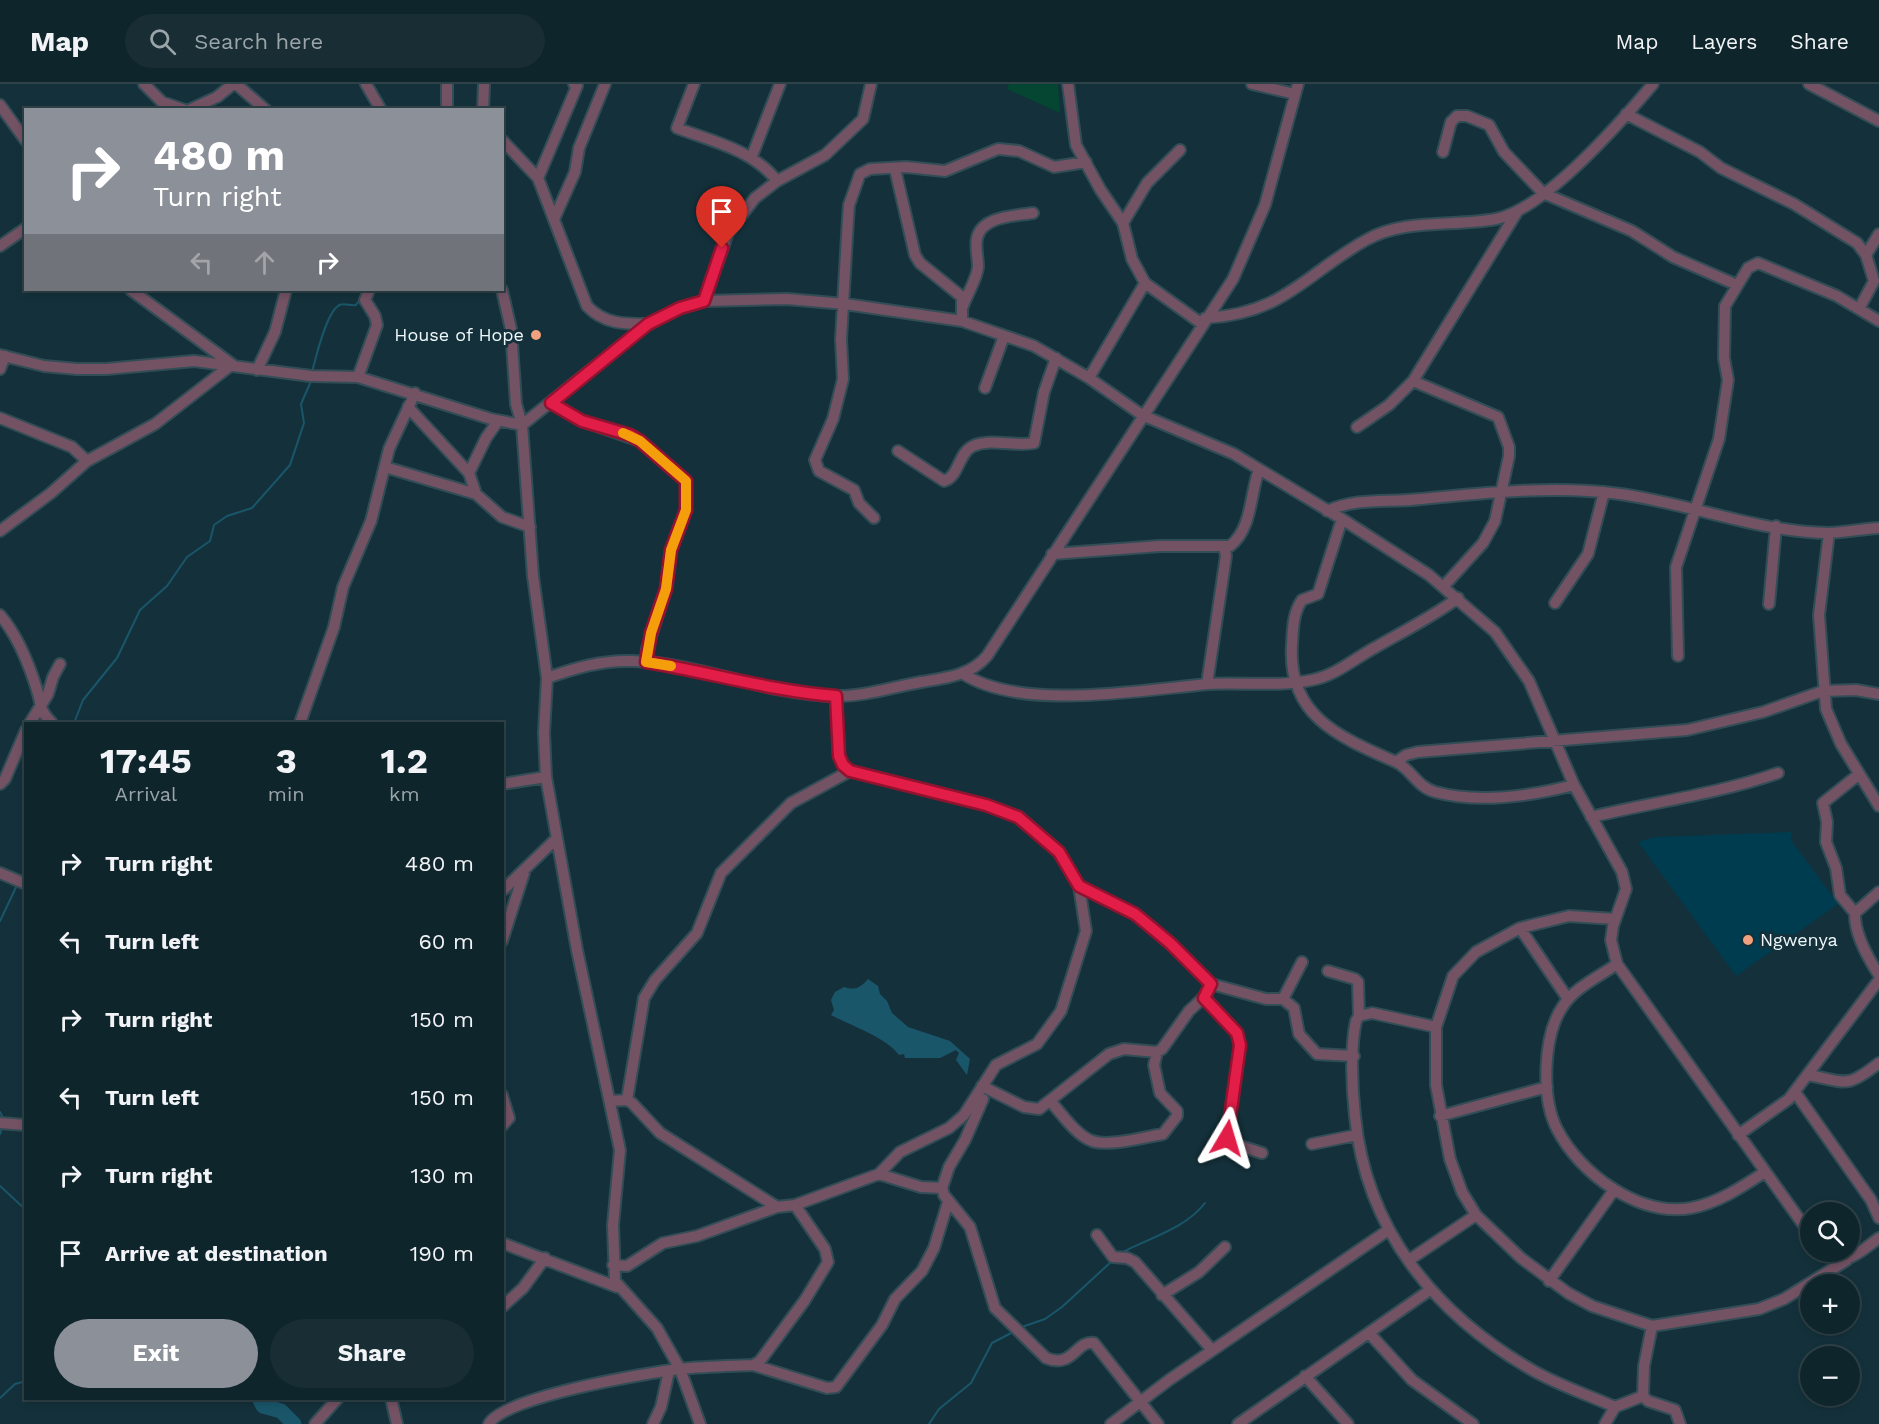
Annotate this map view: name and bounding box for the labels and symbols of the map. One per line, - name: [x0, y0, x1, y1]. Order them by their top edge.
- pin: [696, 186, 747, 248]
- place label: House of Hope: [394, 324, 524, 345]
- marker: House of Hope: [529, 328, 543, 342]
- place label: Ngwenya: [1760, 929, 1838, 950]
- marker: Ngwenya: [1741, 933, 1755, 947]
- position arrow: [1195, 1106, 1259, 1170]

